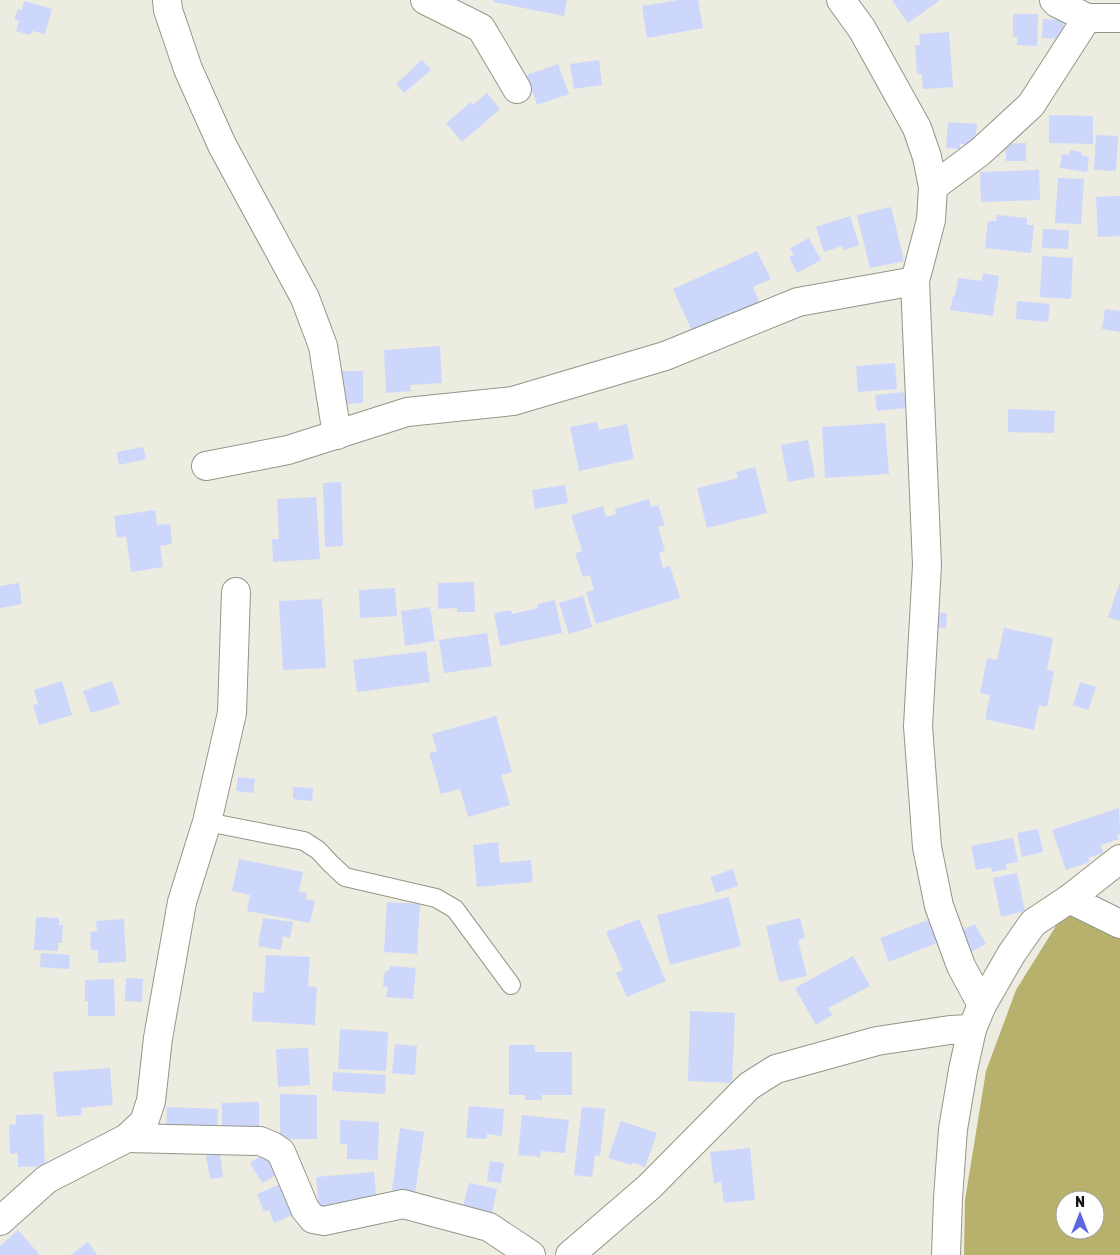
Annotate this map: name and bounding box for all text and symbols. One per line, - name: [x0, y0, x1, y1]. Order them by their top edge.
- north arrow: [1055, 1190, 1105, 1240]
- text: N: [1075, 1194, 1085, 1211]

